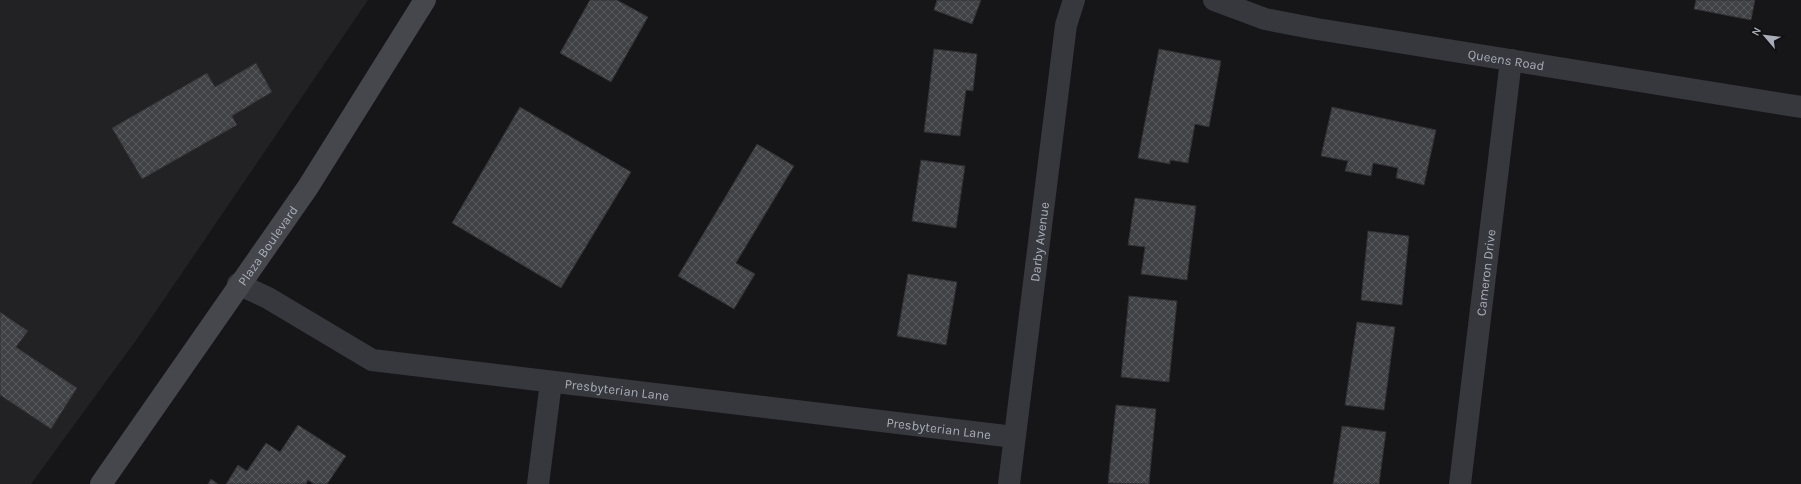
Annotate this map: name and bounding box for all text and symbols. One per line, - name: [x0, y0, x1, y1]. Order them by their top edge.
- north arrow: [1745, 16, 1785, 56]
- text: N: [1749, 25, 1764, 38]
- street label: Queens Road: [1467, 46, 1546, 74]
- street label: Darby Avenue: [1027, 201, 1052, 283]
- street label: Plaza Boulevard: [235, 203, 301, 288]
- street label: Cameron Drive: [1473, 228, 1499, 317]
- street label: Presbyterian Lane: [564, 376, 670, 404]
- street label: Presbyterian Lane: [886, 415, 992, 442]

